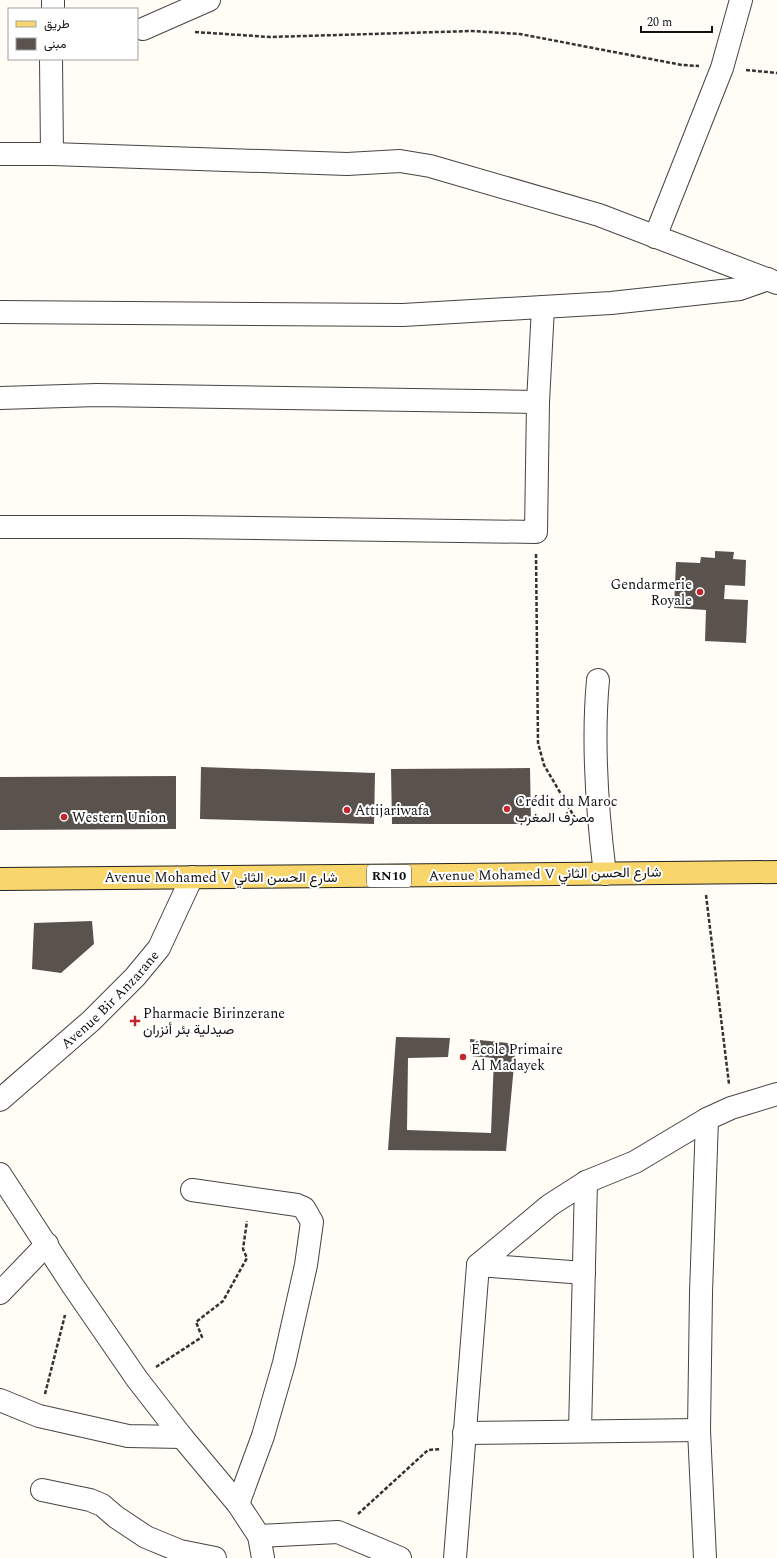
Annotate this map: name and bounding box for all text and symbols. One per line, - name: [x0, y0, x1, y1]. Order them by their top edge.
- legend: [8, 8, 138, 60]
- scale bar: [641, 8, 712, 34]
- text: 20 m: [647, 13, 672, 32]
- text: طريق: [44, 15, 70, 34]
- text: مبنى: [44, 35, 66, 54]
- place label: Gendarmerie Royale: [611, 574, 692, 611]
- marker: Gendarmerie Royale: [695, 587, 705, 597]
- place label: Crédit du Maroc مصرف المغرب: [515, 791, 618, 828]
- place label: Attijariwafa: [355, 800, 430, 821]
- marker: Crédit du Maroc مصرف المغرب: [502, 804, 512, 814]
- marker: Attijariwafa: [342, 805, 352, 815]
- place label: Western Union: [72, 807, 166, 828]
- marker: Western Union: [59, 812, 69, 822]
- street label: Avenue Mohamed V شارع الحسن الثاني: [428, 861, 662, 888]
- road number: RN10: [367, 865, 411, 887]
- street label: Avenue Mohamed V شارع الحسن الثاني: [105, 867, 337, 889]
- street label: Avenue Bir Anzarane: [56, 945, 164, 1054]
- place label: Pharmacie Birinzerane صيدلية بئر أنزران: [143, 1003, 285, 1040]
- marker: Pharmacie Birinzerane صيدلية بئر أنزران: [130, 1016, 140, 1026]
- place label: École Primaire Al Madayek: [471, 1039, 563, 1076]
- marker: École Primaire Al Madayek: [458, 1052, 468, 1062]

